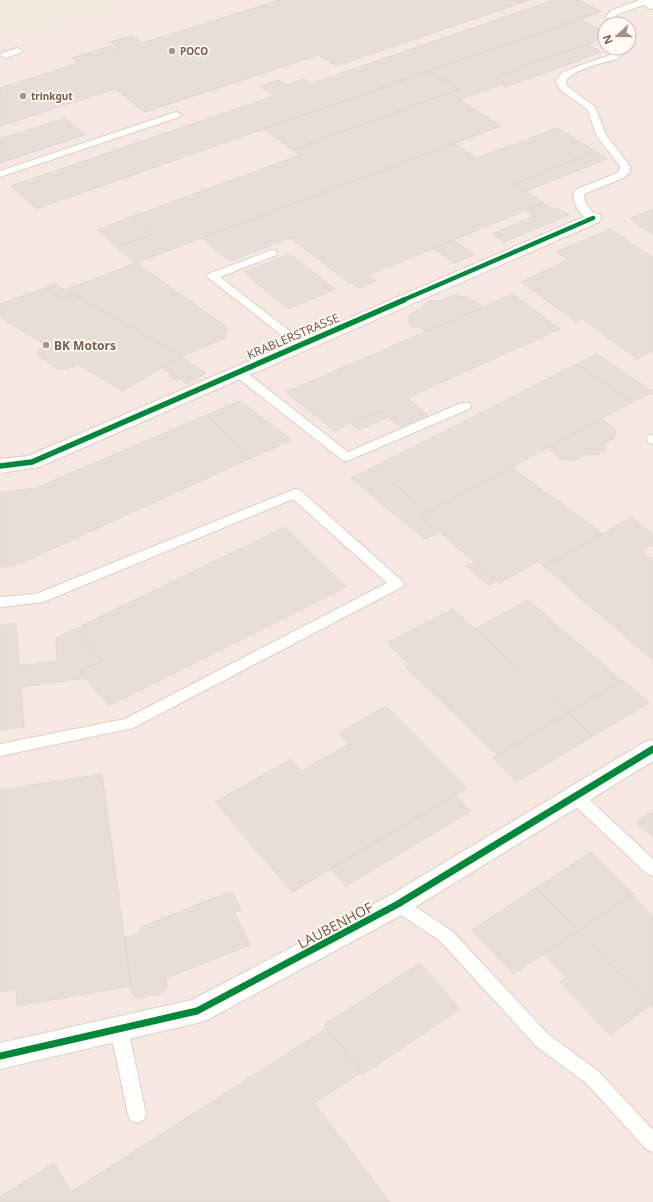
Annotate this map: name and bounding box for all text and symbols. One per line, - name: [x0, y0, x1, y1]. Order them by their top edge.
- north arrow: [597, 16, 637, 56]
- text: N: [599, 33, 616, 47]
- place label: POCO: [180, 44, 208, 58]
- marker: POCO: [167, 46, 177, 56]
- place label: trinkgut: [31, 89, 73, 103]
- marker: trinkgut: [18, 91, 28, 101]
- street label: KRABLERSTRASSE: [244, 309, 342, 363]
- place label: BK Motors: [54, 337, 116, 354]
- marker: BK Motors: [41, 340, 51, 350]
- street label: LAUBENHOF: [294, 897, 376, 953]

